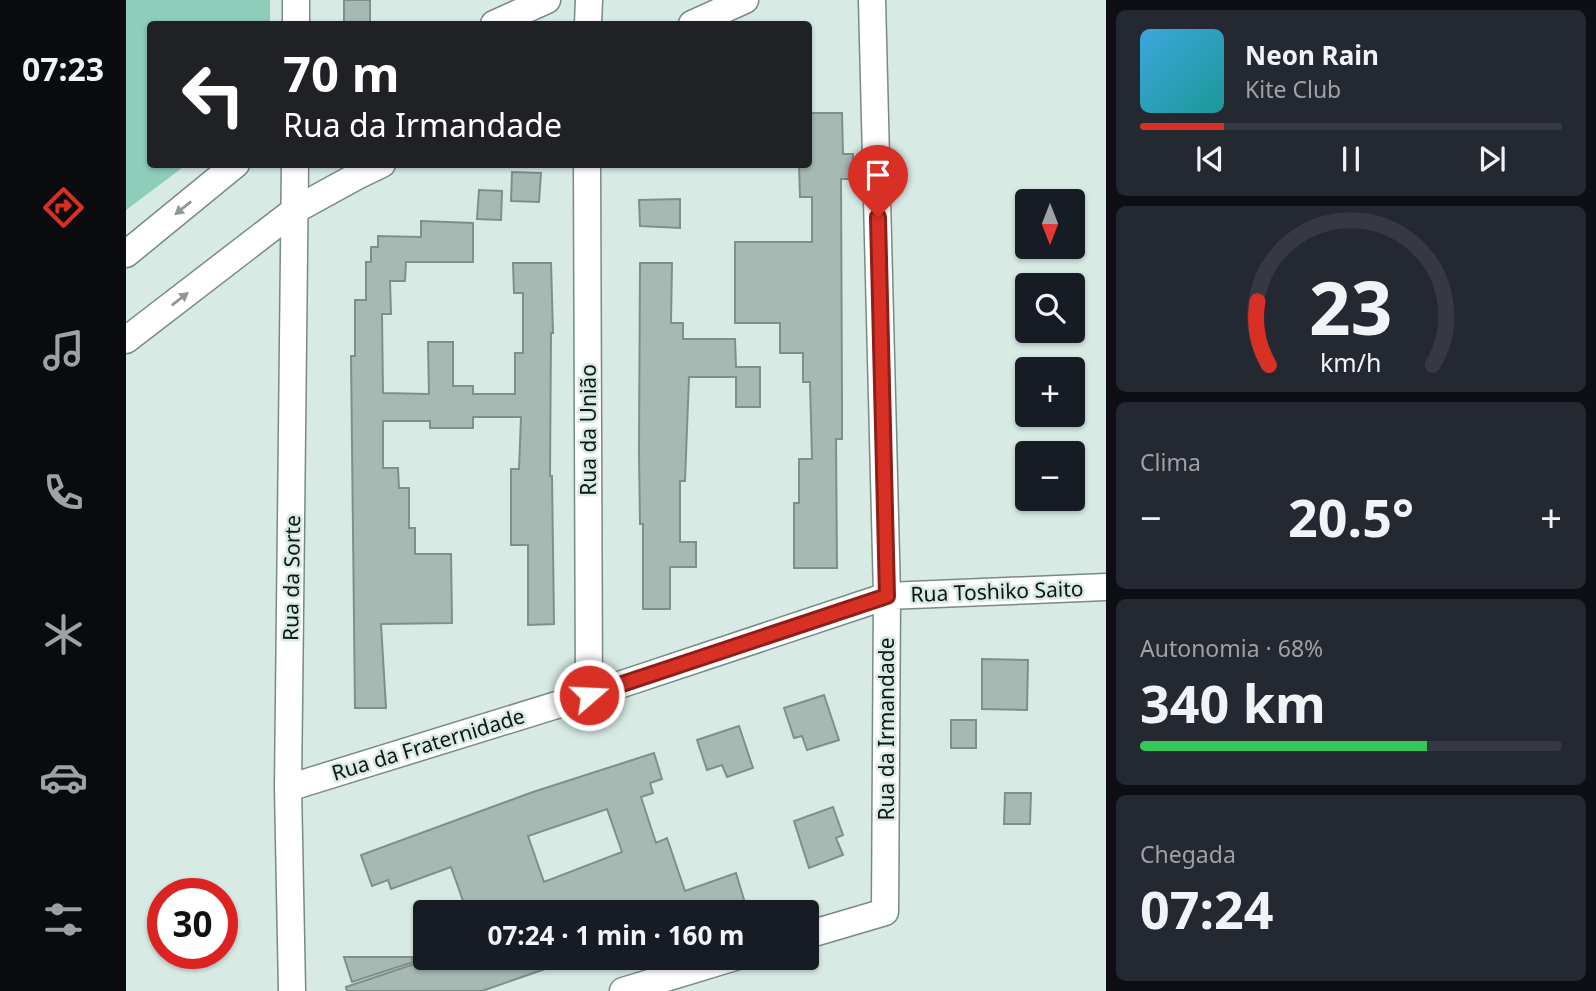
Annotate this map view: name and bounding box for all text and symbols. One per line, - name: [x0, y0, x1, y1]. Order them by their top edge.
- text: Neon Rain: [1245, 37, 1379, 73]
- text: 70 m: [283, 40, 400, 106]
- text: 07:23: [22, 47, 104, 90]
- icon: left: [168, 49, 259, 140]
- text: Kite Club: [1245, 73, 1341, 105]
- text: Rua da Irmandade: [283, 103, 562, 146]
- icon: previous: [1191, 140, 1229, 178]
- icon: pause: [1332, 140, 1370, 178]
- icon: next: [1473, 140, 1511, 178]
- pin: [848, 145, 908, 217]
- icon: arrive: [859, 156, 897, 194]
- icon: directions: [39, 183, 88, 232]
- north arrow: [1015, 189, 1085, 259]
- map controls: [1015, 189, 1085, 511]
- one-way arrow: [174, 200, 192, 215]
- text: 23: [1309, 258, 1393, 357]
- button: search: [1015, 273, 1085, 343]
- one-way arrow: [171, 292, 189, 306]
- icon: music: [39, 326, 88, 375]
- text: km/h: [1320, 345, 1382, 379]
- button: +: [1015, 357, 1085, 427]
- street label: Rua da União: [574, 364, 602, 496]
- button: −: [1015, 441, 1085, 511]
- text: Clima: [1140, 446, 1201, 478]
- icon: phone: [39, 468, 88, 517]
- text: 20.5°: [1288, 481, 1414, 552]
- text: −: [1140, 491, 1162, 543]
- text: +: [1540, 491, 1562, 543]
- street label: Rua da Sorte: [276, 515, 306, 641]
- street label: Rua Toshiko Saito: [910, 574, 1084, 608]
- icon: climate: [39, 610, 88, 659]
- text: Autonomia · 68%: [1140, 632, 1323, 664]
- street label: Rua da Irmandade: [872, 637, 900, 821]
- position arrow: [552, 658, 626, 732]
- text: 340 km: [1140, 667, 1326, 738]
- street label: Rua da Fraternidade: [328, 701, 528, 787]
- icon: car: [39, 753, 88, 802]
- text: Chegada: [1140, 838, 1236, 870]
- text: 07:24: [1140, 873, 1274, 944]
- speed limit sign: 30: [147, 878, 238, 969]
- icon: filters: [39, 895, 88, 944]
- text: 07:24 · 1 min · 160 m: [488, 917, 744, 953]

